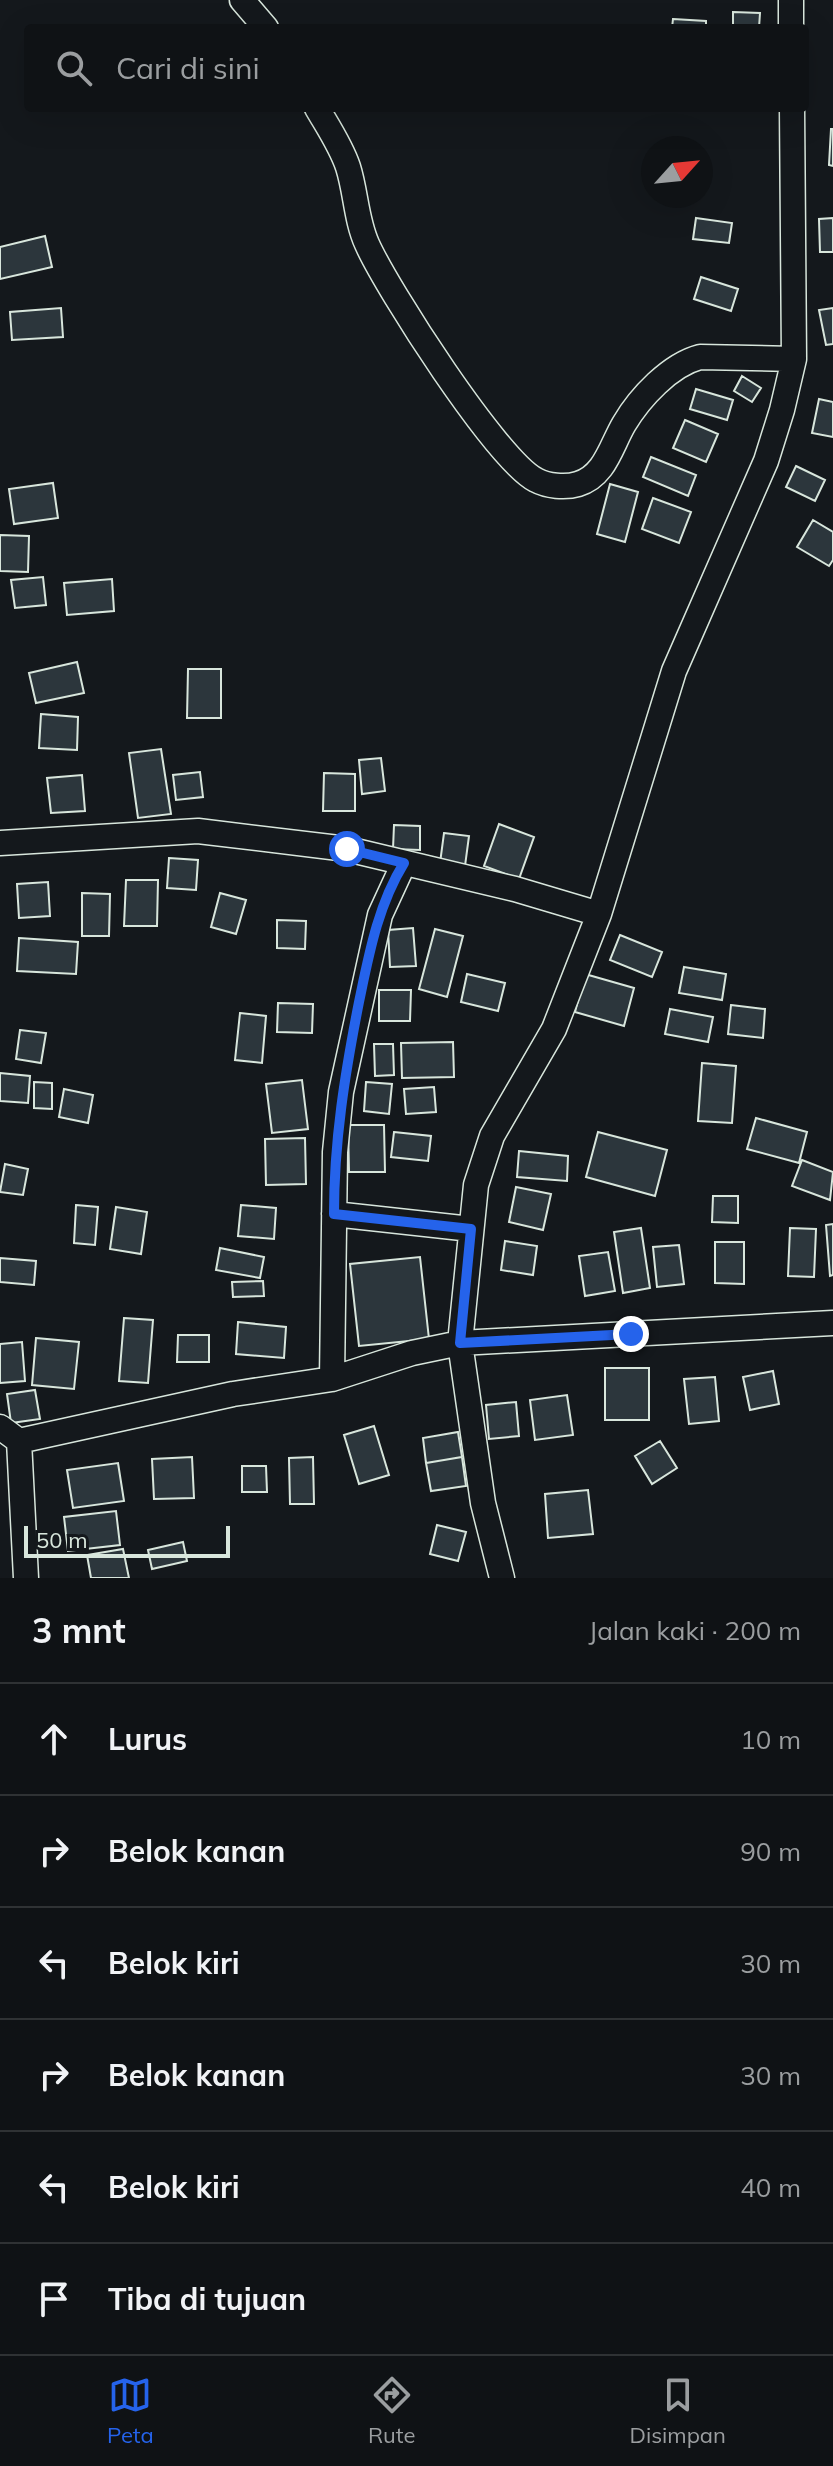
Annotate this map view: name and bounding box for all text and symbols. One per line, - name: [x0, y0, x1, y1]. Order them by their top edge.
- search box: [24, 24, 809, 112]
- icon: search: [52, 46, 96, 90]
- text: Cari di sini: [116, 49, 260, 87]
- north arrow: [641, 136, 713, 208]
- route start: [329, 831, 365, 867]
- route end: [613, 1316, 649, 1352]
- scale bar: [24, 1522, 230, 1558]
- text: 50 m: [36, 1526, 87, 1554]
- text: 3 mnt: [32, 1609, 126, 1652]
- text: Jalan kaki · 200 m: [589, 1614, 801, 1647]
- icon: ahead: [32, 1717, 76, 1761]
- text: Lurus: [108, 1720, 187, 1758]
- text: 10 m: [740, 1723, 801, 1756]
- icon: right: [32, 1829, 76, 1873]
- text: Belok kanan: [108, 1832, 285, 1870]
- text: 90 m: [740, 1835, 801, 1868]
- icon: left: [32, 1941, 76, 1985]
- text: Belok kiri: [108, 1944, 240, 1982]
- text: 30 m: [740, 1947, 801, 1980]
- icon: right: [32, 2053, 76, 2097]
- text: Belok kanan: [108, 2056, 285, 2094]
- text: 30 m: [740, 2059, 801, 2092]
- icon: left: [32, 2165, 76, 2209]
- text: Belok kiri: [108, 2168, 240, 2206]
- text: 40 m: [740, 2171, 801, 2204]
- icon: arrive: [32, 2277, 76, 2321]
- text: Tiba di tujuan: [108, 2280, 306, 2318]
- tab: Peta: [107, 2373, 154, 2449]
- tab: Rute: [368, 2373, 415, 2449]
- tab: Disimpan: [630, 2373, 726, 2449]

